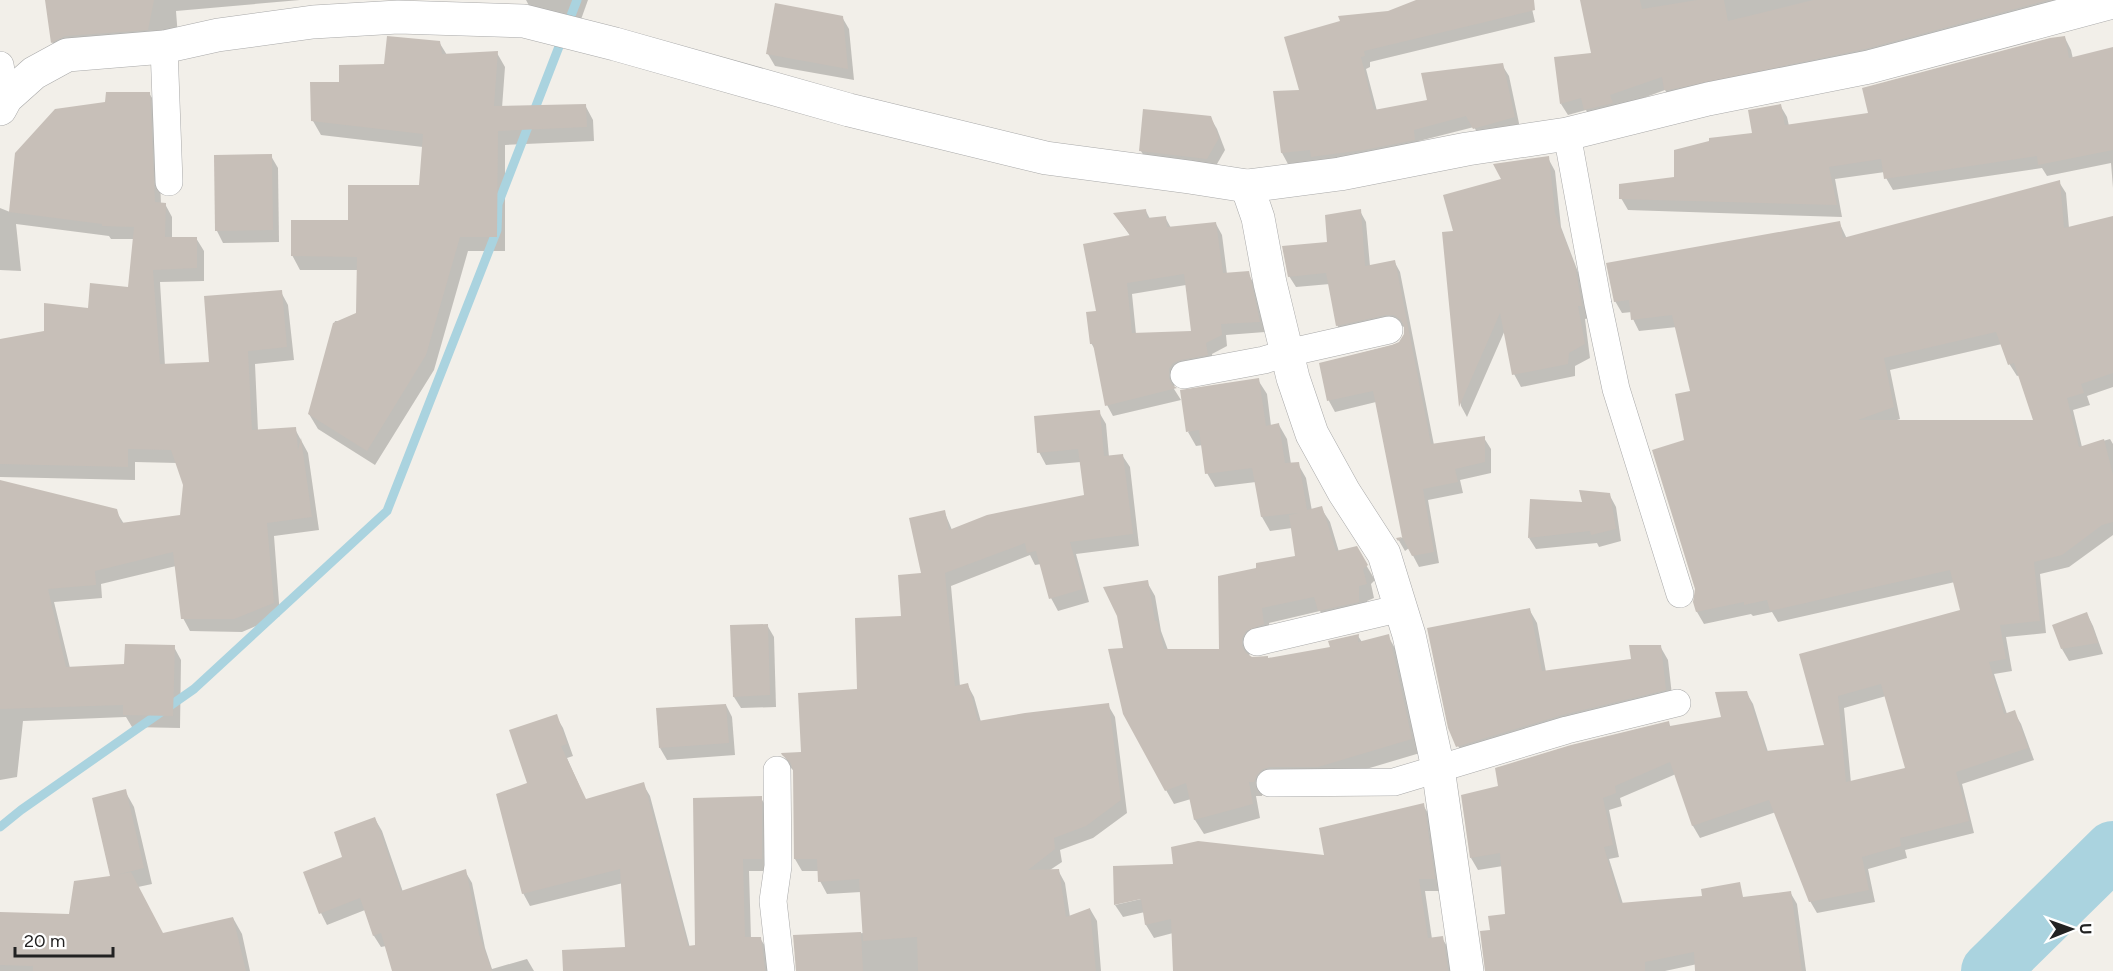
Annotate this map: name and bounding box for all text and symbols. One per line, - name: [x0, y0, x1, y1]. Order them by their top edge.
- north arrow: [2041, 899, 2101, 959]
- scale bar: [15, 920, 112, 958]
- text: U: [2076, 923, 2095, 935]
- text: 20 m: [24, 930, 65, 952]

